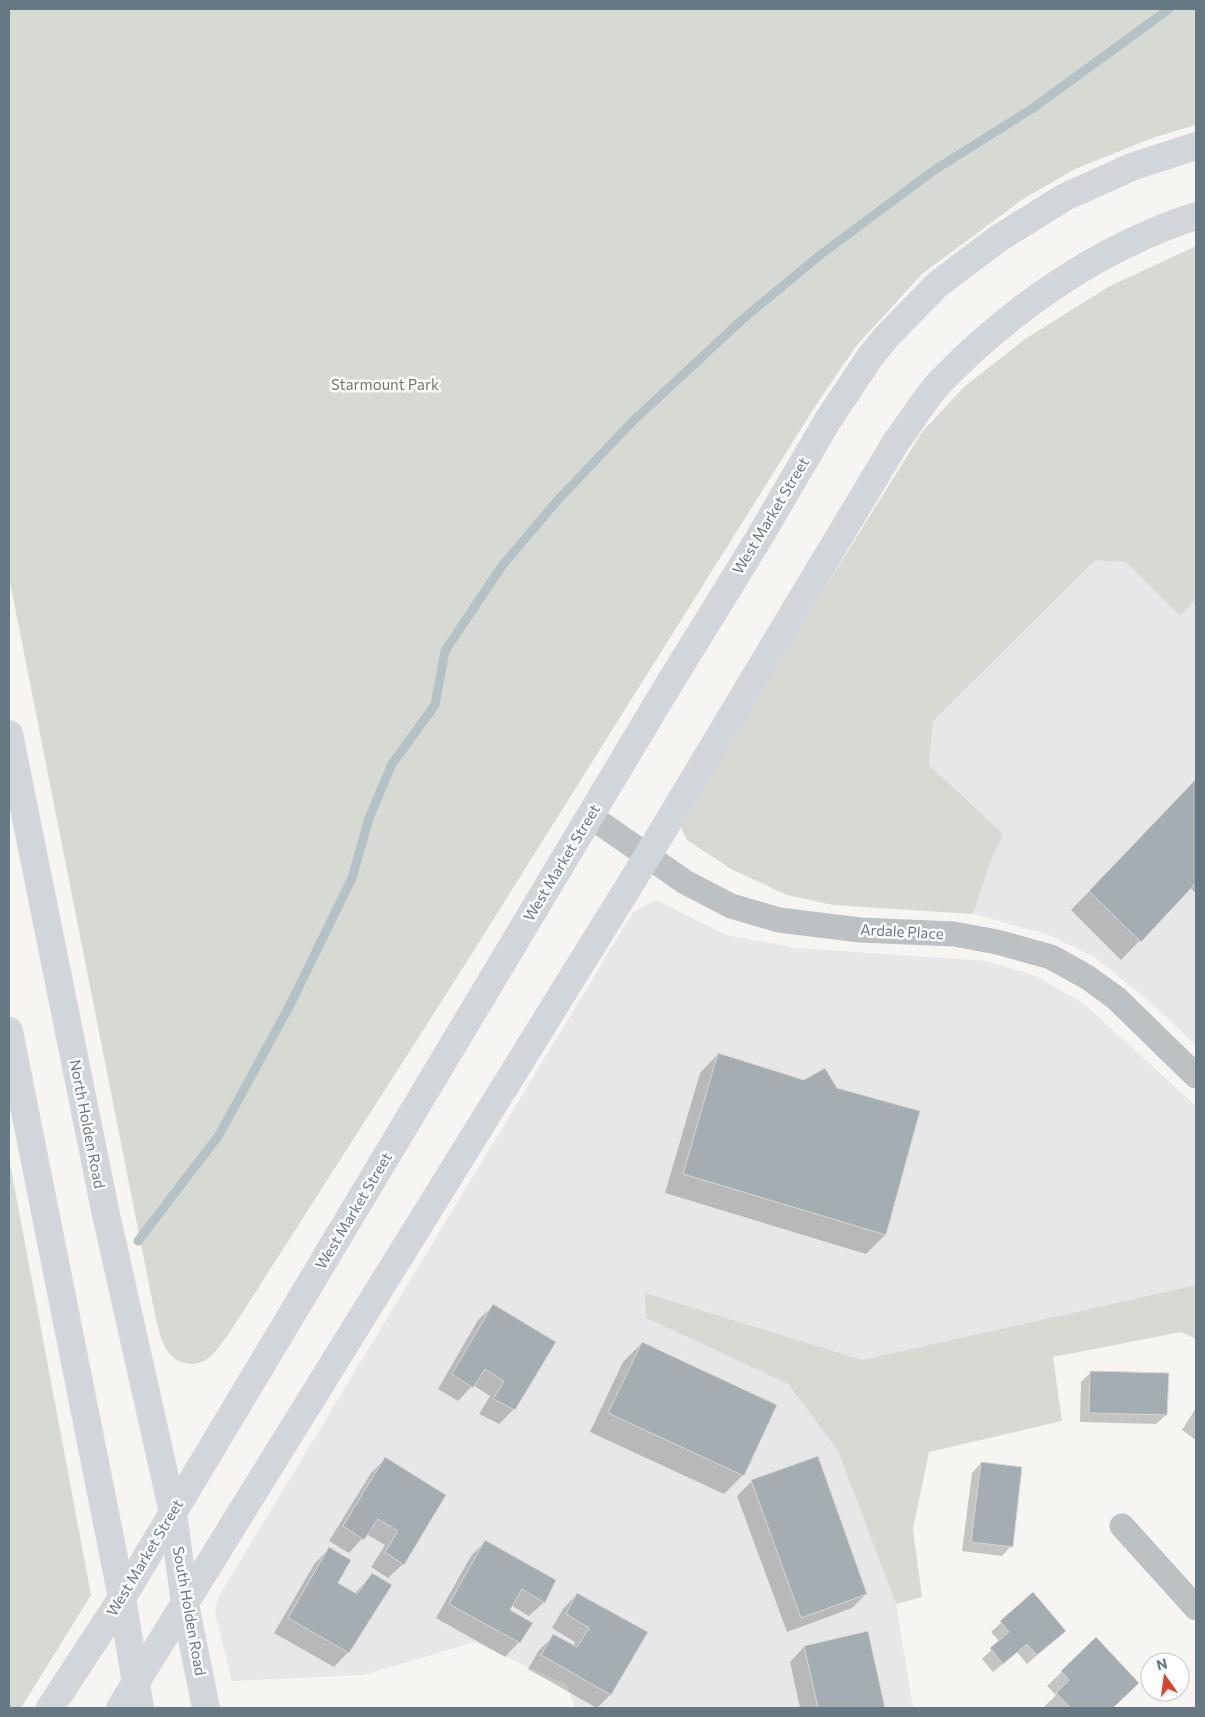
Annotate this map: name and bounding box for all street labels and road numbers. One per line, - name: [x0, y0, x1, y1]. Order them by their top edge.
- street label: West Market Street: [728, 454, 812, 577]
- street label: West Market Street: [519, 801, 603, 924]
- street label: Ardale Place: [860, 920, 944, 942]
- street label: North Holden Road: [67, 1058, 109, 1190]
- street label: West Market Street: [311, 1149, 395, 1272]
- street label: West Market Street: [102, 1496, 186, 1619]
- street label: South Holden Road: [170, 1545, 210, 1677]

